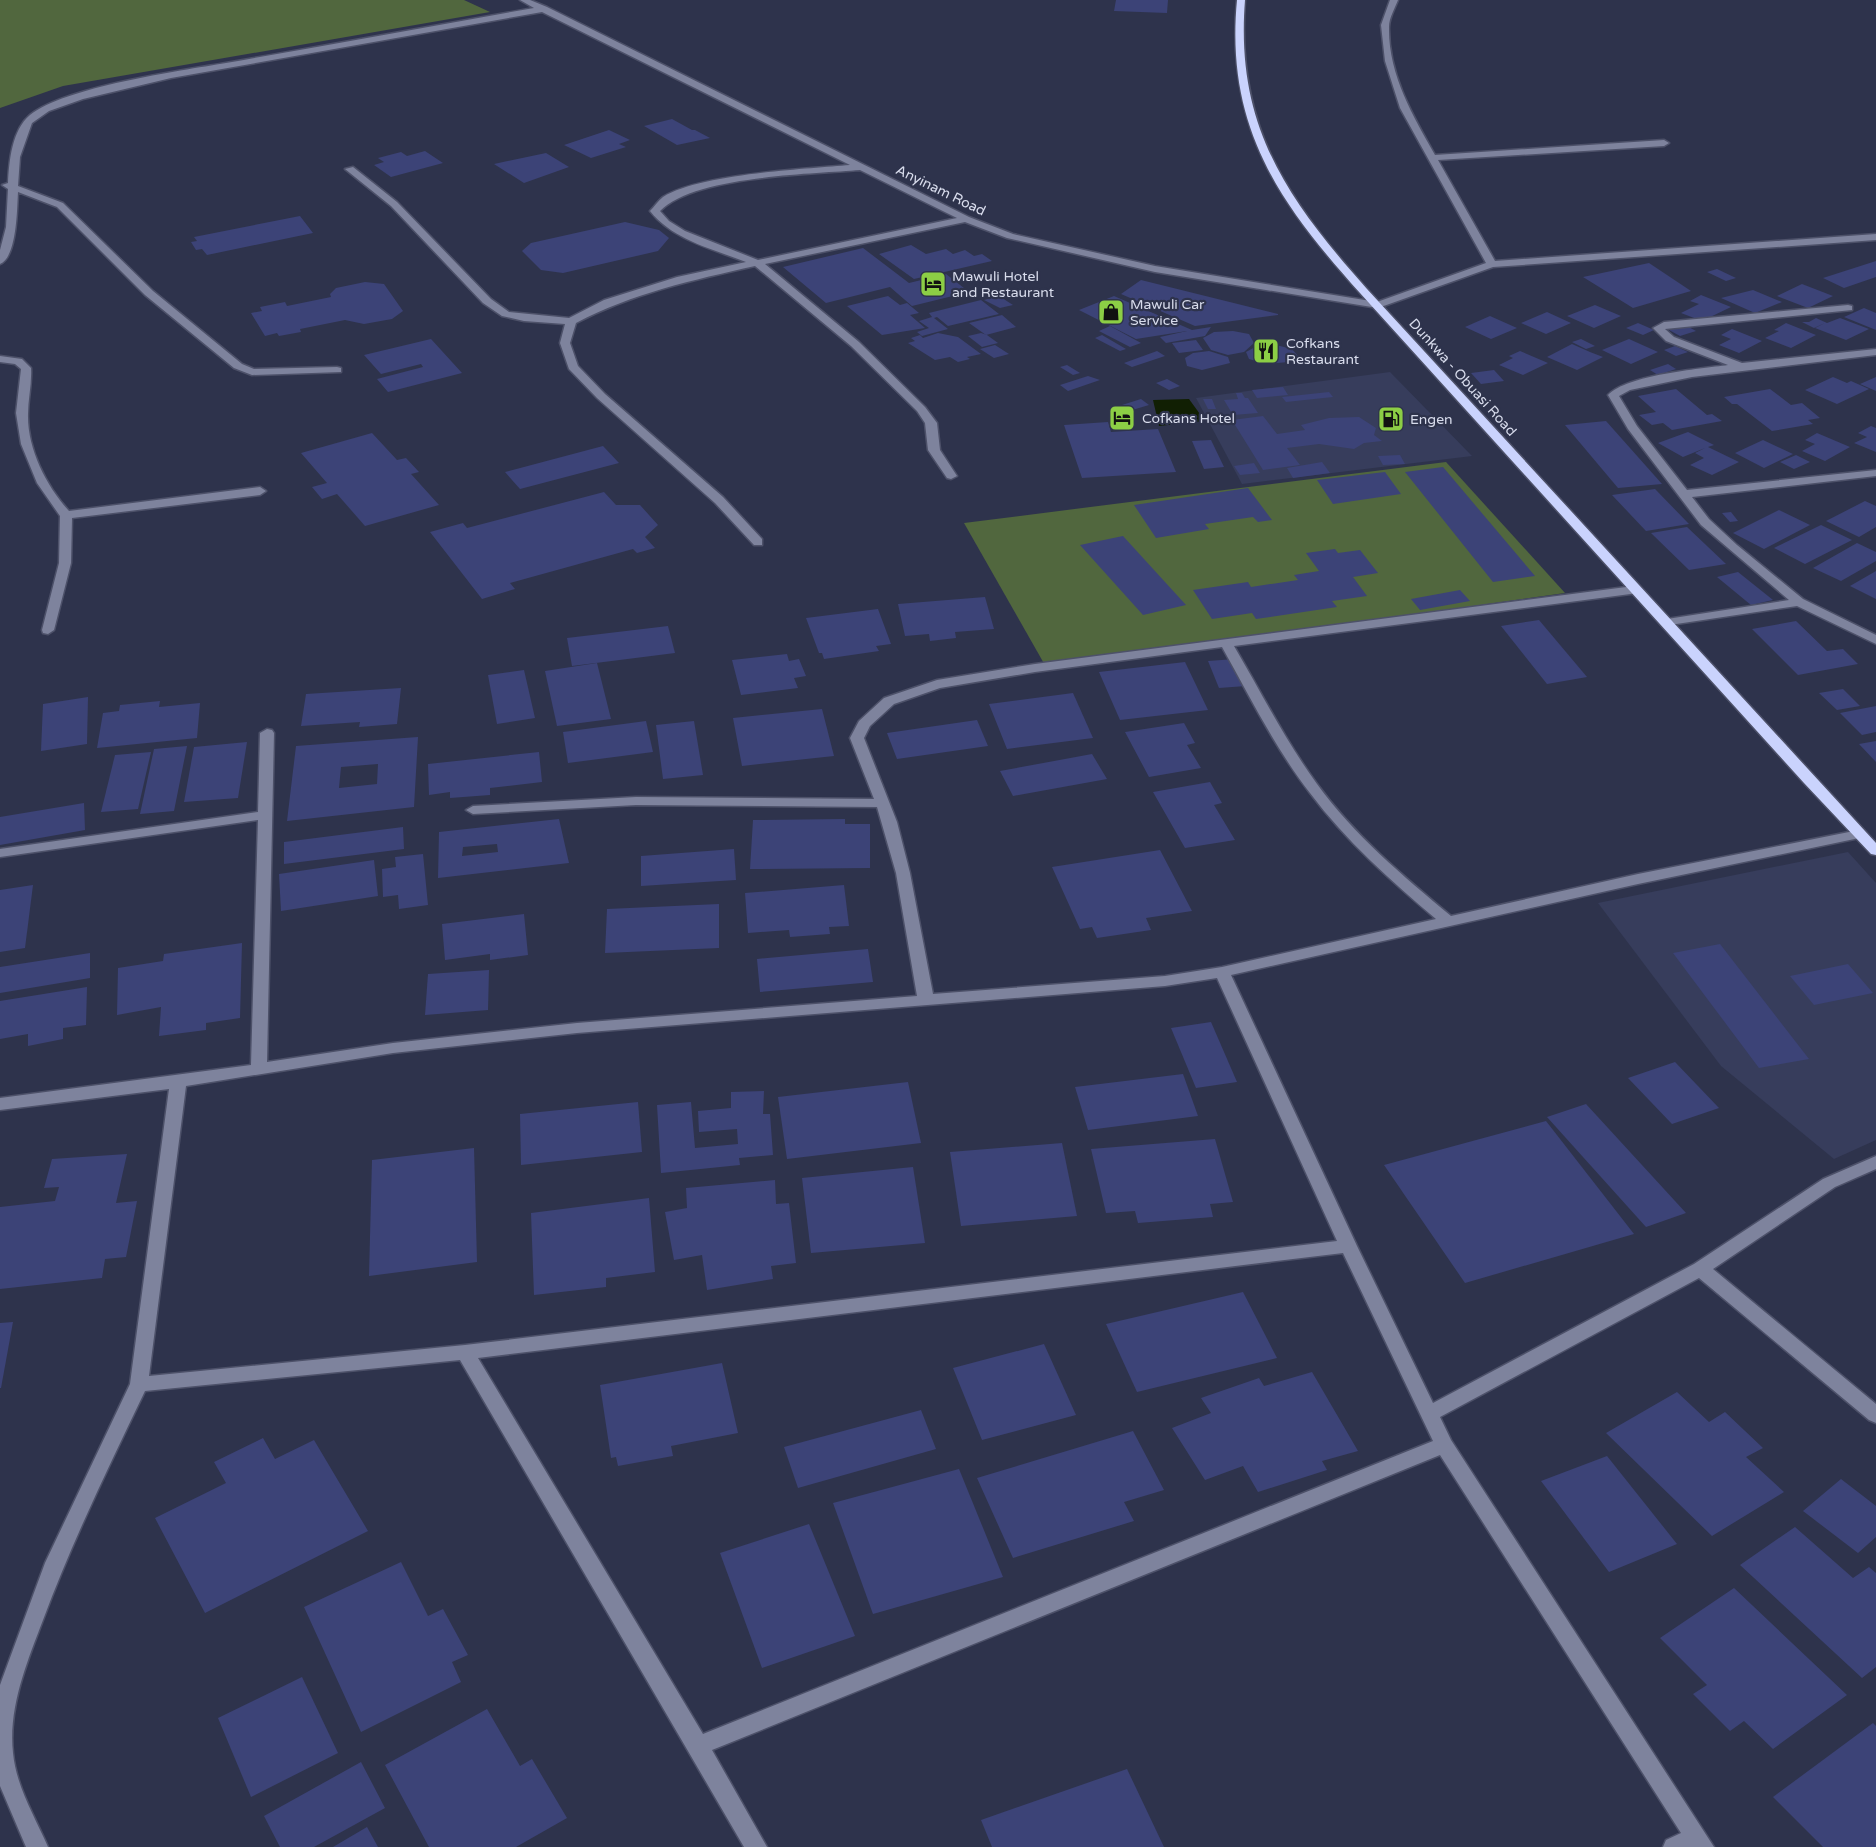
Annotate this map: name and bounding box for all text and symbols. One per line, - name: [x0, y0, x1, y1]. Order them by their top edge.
- street label: Anyinam Road: [893, 161, 988, 220]
- place label: Mawuli Hotel and Restaurant: [952, 268, 1055, 301]
- hotel icon: Mawuli Hotel and Restaurant: [918, 269, 948, 299]
- place label: Mawuli Car Service: [1130, 296, 1205, 329]
- shop icon: Mawuli Car Service: [1096, 297, 1126, 327]
- street label: Dunkwa - Obuasi Road: [1405, 315, 1520, 440]
- place label: Cofkans Restaurant: [1286, 335, 1360, 368]
- restaurant icon: Cofkans Restaurant: [1251, 336, 1281, 366]
- hotel icon: Cofkans Hotel: [1107, 403, 1137, 433]
- fuel station icon: Engen: [1376, 404, 1406, 434]
- place label: Cofkans Hotel: [1142, 410, 1235, 427]
- place label: Engen: [1410, 411, 1453, 428]

